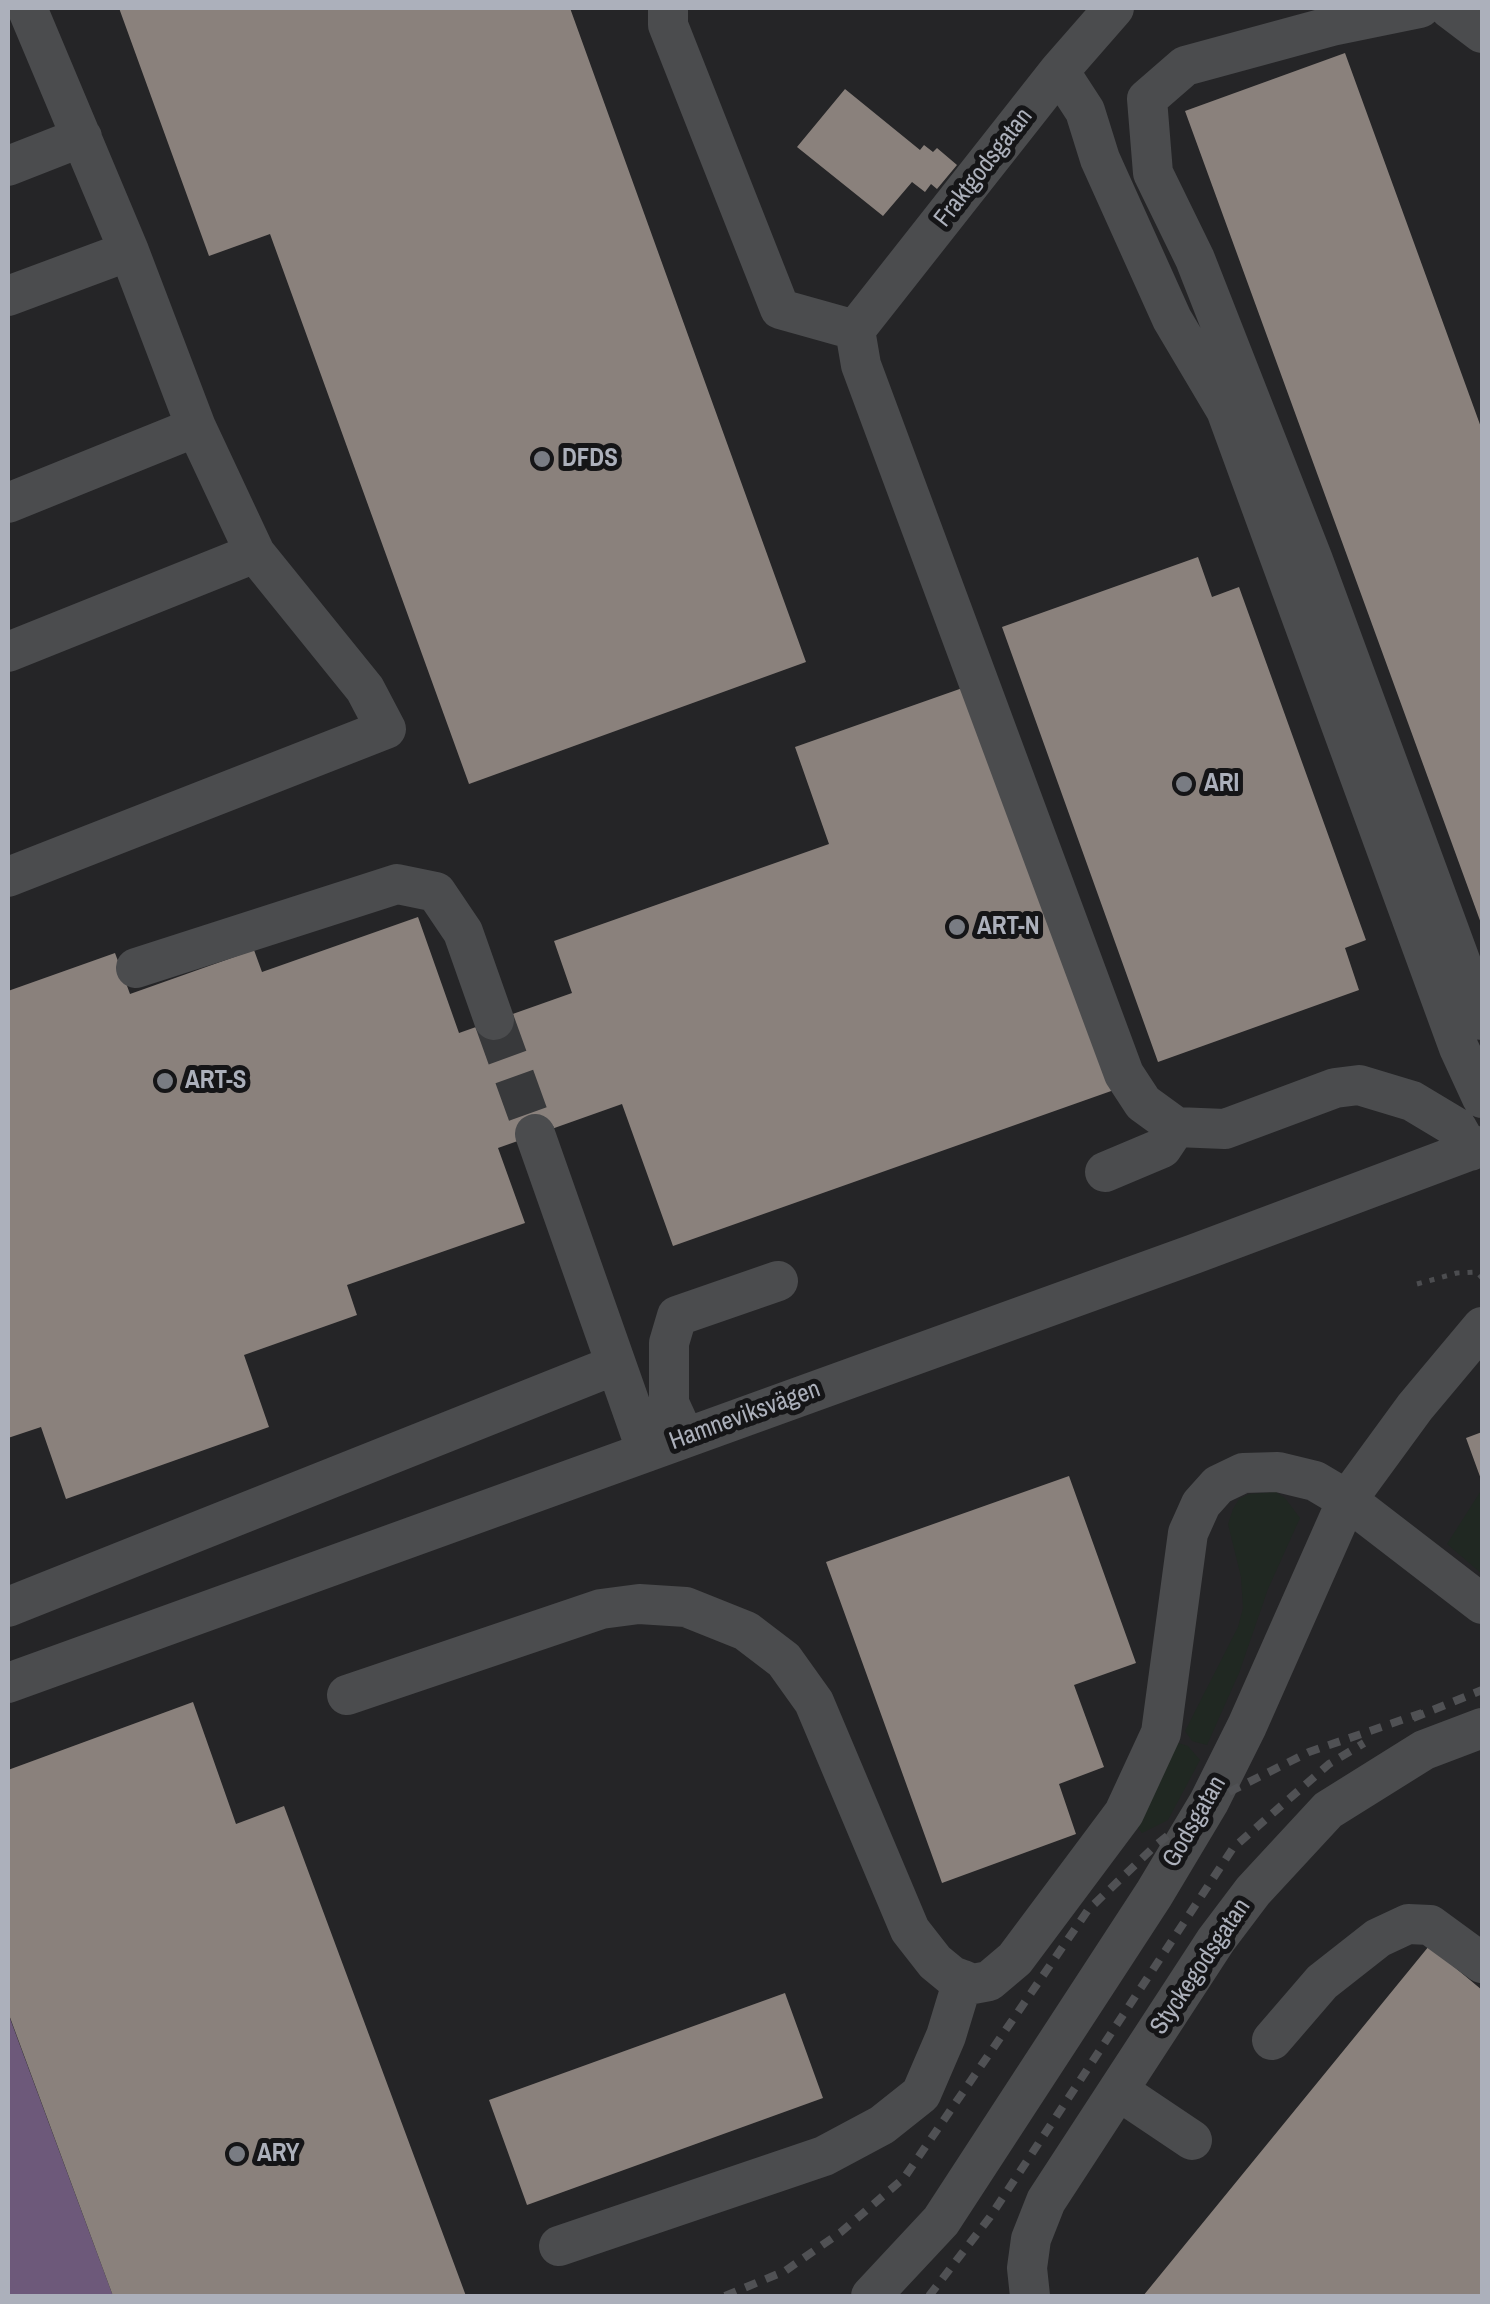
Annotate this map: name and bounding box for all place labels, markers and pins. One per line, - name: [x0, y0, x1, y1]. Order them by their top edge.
- place label: DFDS: [562, 444, 618, 474]
- marker: DFDS: [531, 448, 553, 470]
- place label: ARI: [1204, 769, 1239, 799]
- marker: ARI: [1173, 773, 1195, 795]
- place label: ART-N: [977, 912, 1040, 942]
- marker: ART-N: [946, 916, 968, 938]
- place label: ART-S: [185, 1066, 246, 1096]
- marker: ART-S: [154, 1070, 176, 1092]
- place label: ARY: [257, 2139, 300, 2169]
- marker: ARY: [226, 2143, 248, 2165]

